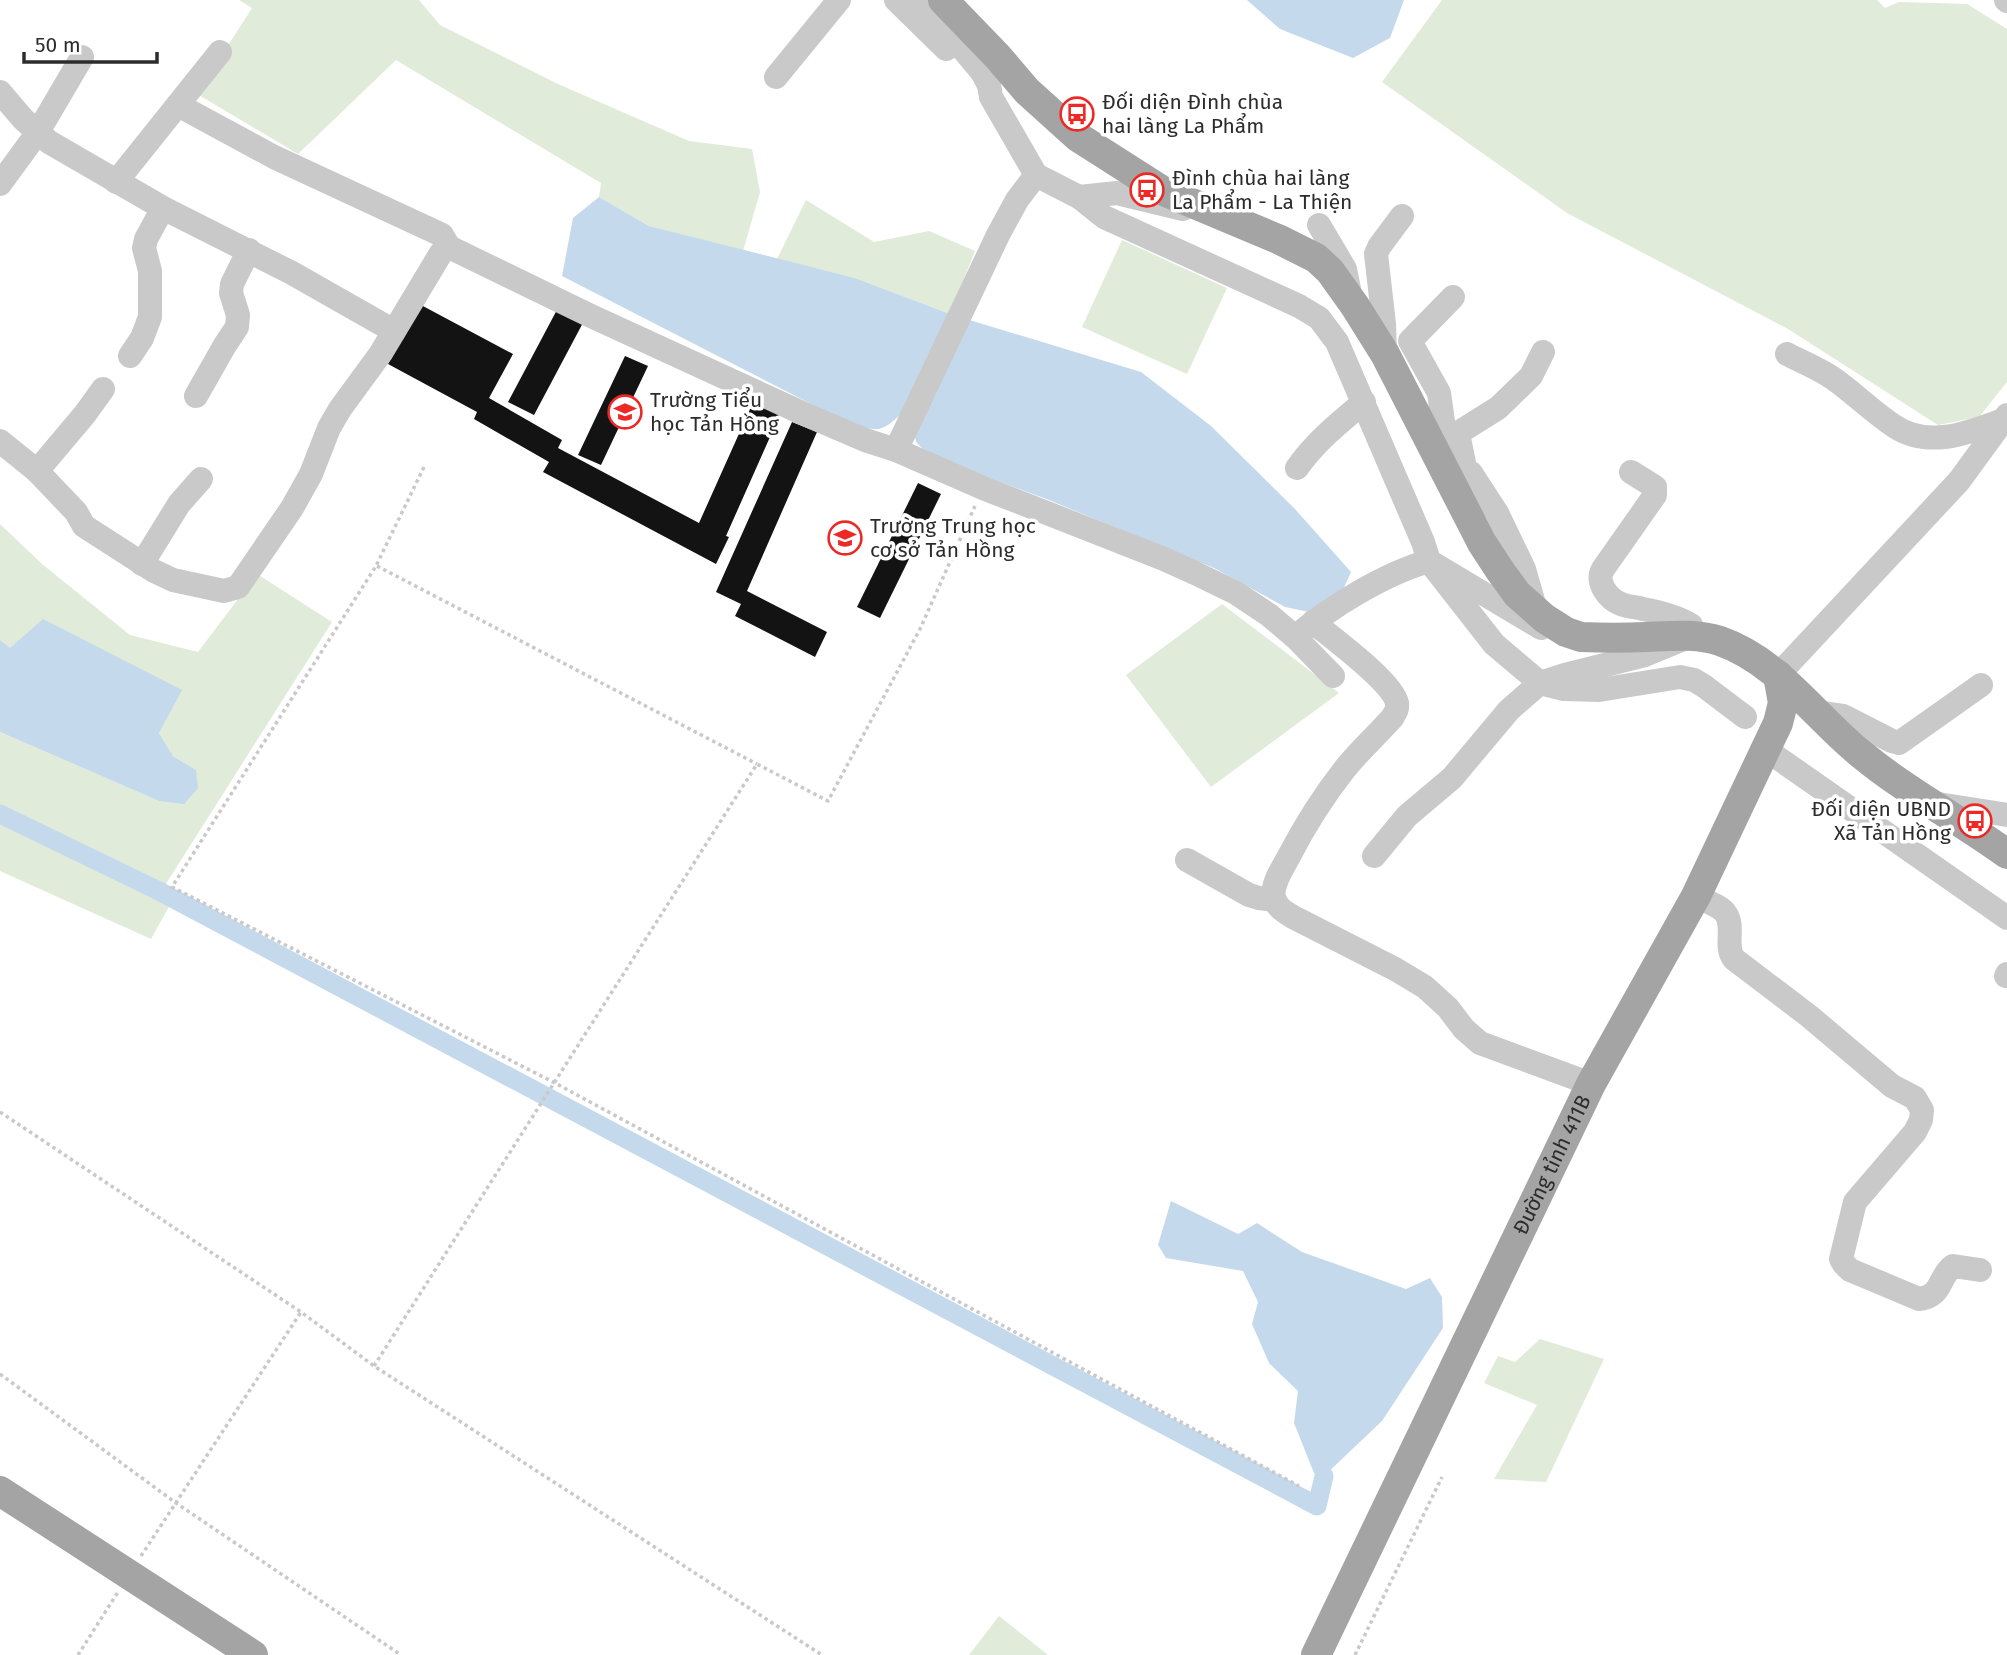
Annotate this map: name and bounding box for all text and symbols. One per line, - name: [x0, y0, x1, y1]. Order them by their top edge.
- scale bar: [24, 21, 158, 65]
- text: 50 m: [35, 32, 81, 58]
- place label: Đối diện Đình chùa hai làng La Phẩm: [1102, 89, 1283, 139]
- bus stop icon: Đối diện Đình chùa hai làng La Phẩm: [1058, 95, 1096, 133]
- place label: Đình chùa hai làng La Phẩm - La Thiện: [1172, 165, 1352, 215]
- bus stop icon: Đình chùa hai làng La Phẩm - La Thiện: [1128, 171, 1166, 209]
- place label: Trường Tiểu học Tản Hồng: [650, 386, 779, 437]
- school or university icon: Trường Tiểu học Tản Hồng: [606, 393, 644, 431]
- place label: Trường Trung học cơ sở Tản Hồng: [870, 513, 1036, 563]
- school or university icon: Trường Trung học cơ sở Tản Hồng: [826, 519, 864, 557]
- place label: Đối diện UBND Xã Tản Hồng: [1811, 796, 1951, 846]
- bus stop icon: Đối diện UBND Xã Tản Hồng: [1956, 802, 1994, 840]
- street label: Đường tỉnh 411B: [1507, 1091, 1597, 1239]

